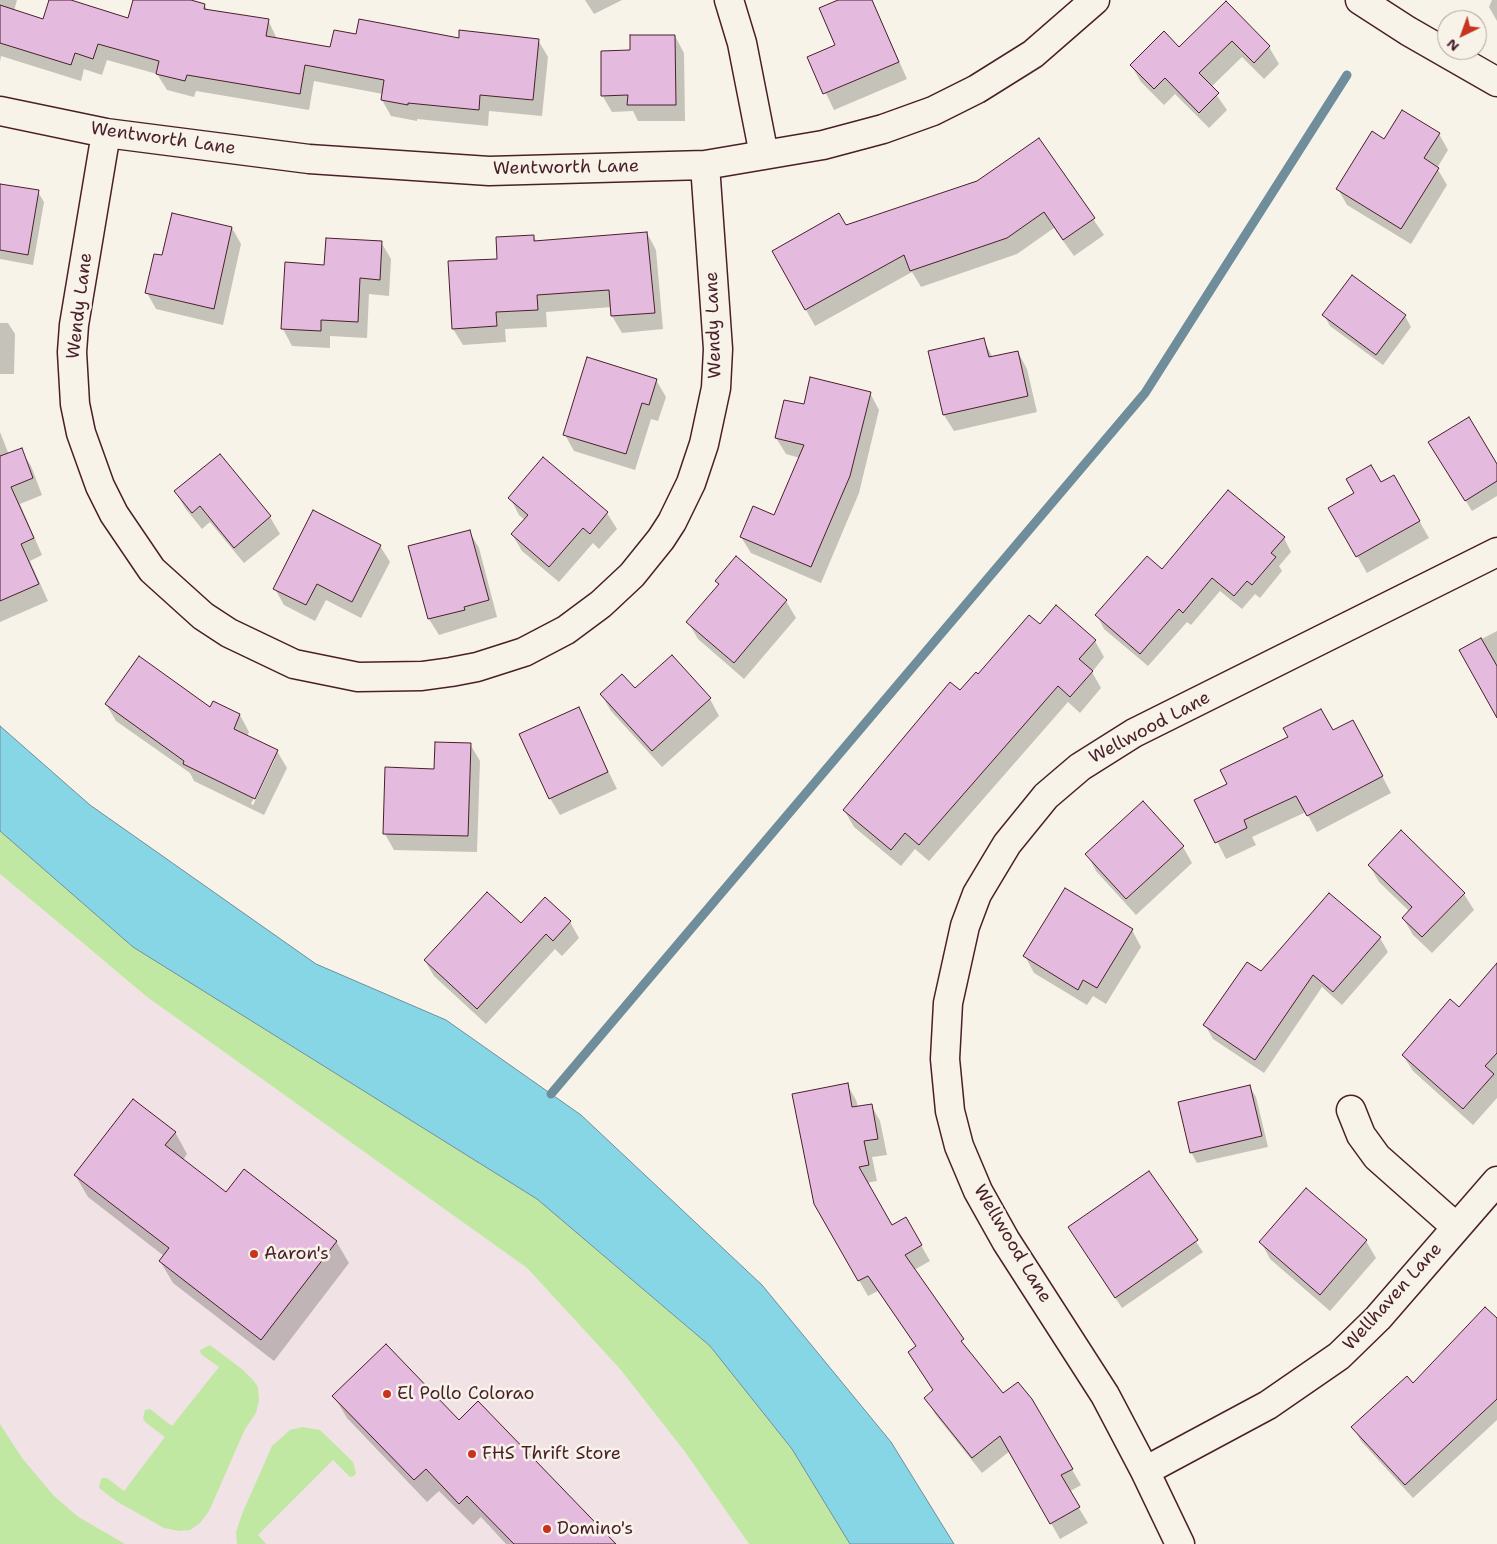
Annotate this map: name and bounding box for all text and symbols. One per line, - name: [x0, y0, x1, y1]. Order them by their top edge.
- north arrow: [1437, 10, 1487, 60]
- text: N: [1442, 35, 1463, 56]
- street label: Wentworth Lane: [89, 118, 237, 160]
- street label: Wentworth Lane: [493, 156, 639, 180]
- street label: Wendy Lane: [63, 251, 97, 361]
- street label: Wendy Lane: [701, 271, 727, 379]
- street label: Wellwood Lane: [1086, 687, 1214, 769]
- street label: Wellwood Lane: [968, 1181, 1056, 1307]
- street label: Wellhaven Lane: [1339, 1239, 1447, 1355]
- place label: Aaron's: [264, 1243, 329, 1265]
- marker: Aaron's: [248, 1248, 260, 1260]
- place label: El Pollo Colorao: [397, 1383, 534, 1405]
- marker: El Pollo Colorao: [381, 1388, 393, 1400]
- place label: FHS Thrift Store: [482, 1443, 621, 1465]
- marker: FHS Thrift Store: [466, 1448, 478, 1460]
- place label: Domino's: [557, 1518, 633, 1540]
- marker: Domino's: [541, 1523, 553, 1535]

